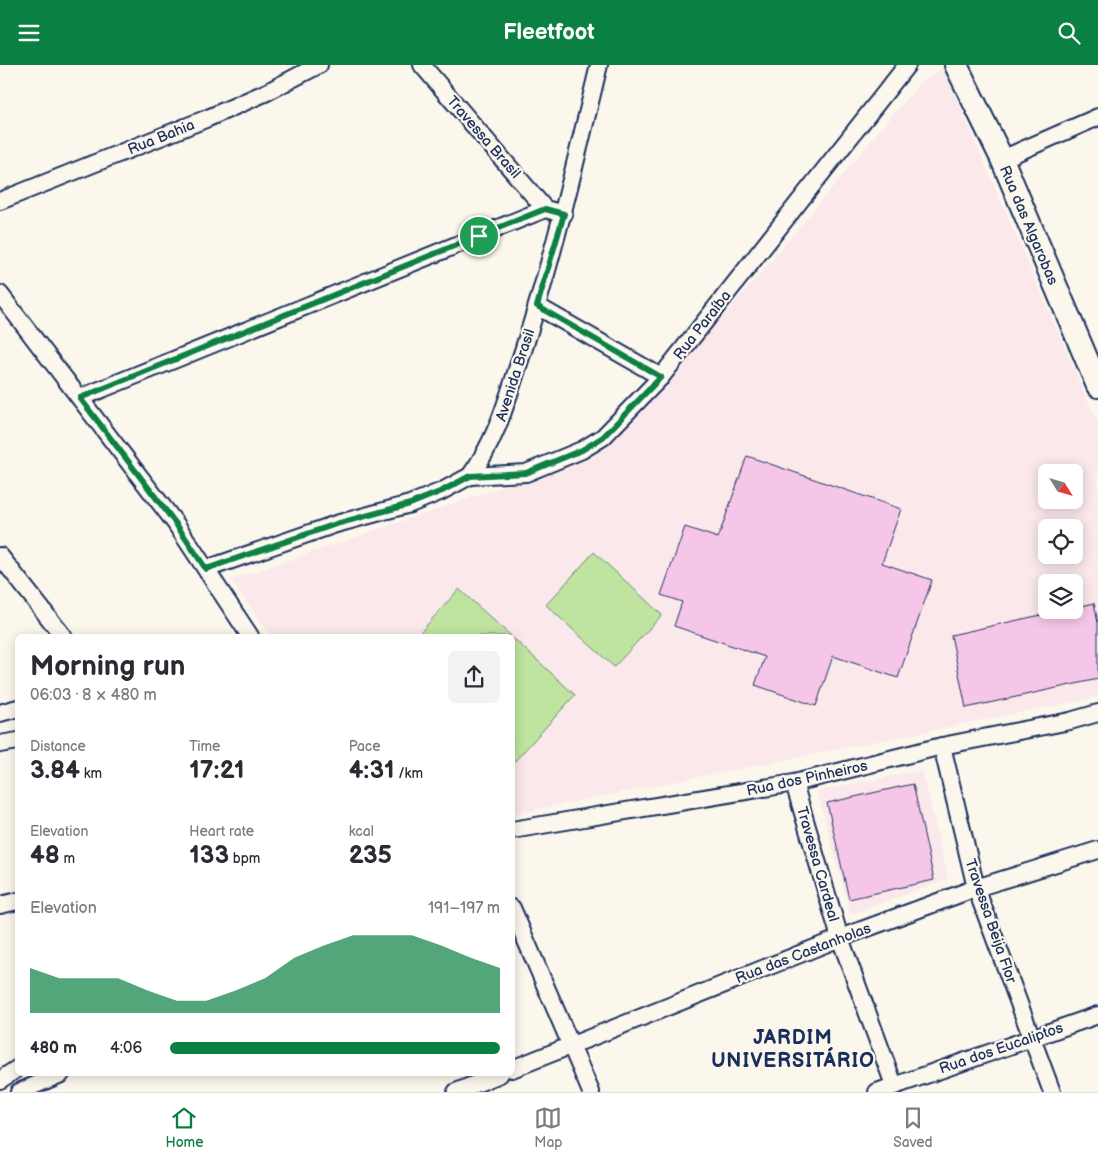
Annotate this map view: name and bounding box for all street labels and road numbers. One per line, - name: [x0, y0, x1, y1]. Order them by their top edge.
- street label: Travessa Brasil: [443, 92, 525, 183]
- street label: Rua Bahia: [125, 115, 197, 160]
- street label: Rua das Algarobas: [995, 163, 1062, 288]
- street label: Rua Paraíba: [669, 287, 735, 364]
- street label: Avenida Brasil: [492, 327, 539, 424]
- street label: Rua dos Pinheiros: [745, 756, 870, 801]
- street label: Travessa Cardeal: [792, 804, 843, 924]
- street label: Travessa Beija Flor: [960, 857, 1021, 986]
- street label: Rua das Castanholas: [733, 919, 874, 988]
- street label: Rua dos Eucaliptos: [937, 1018, 1066, 1079]

